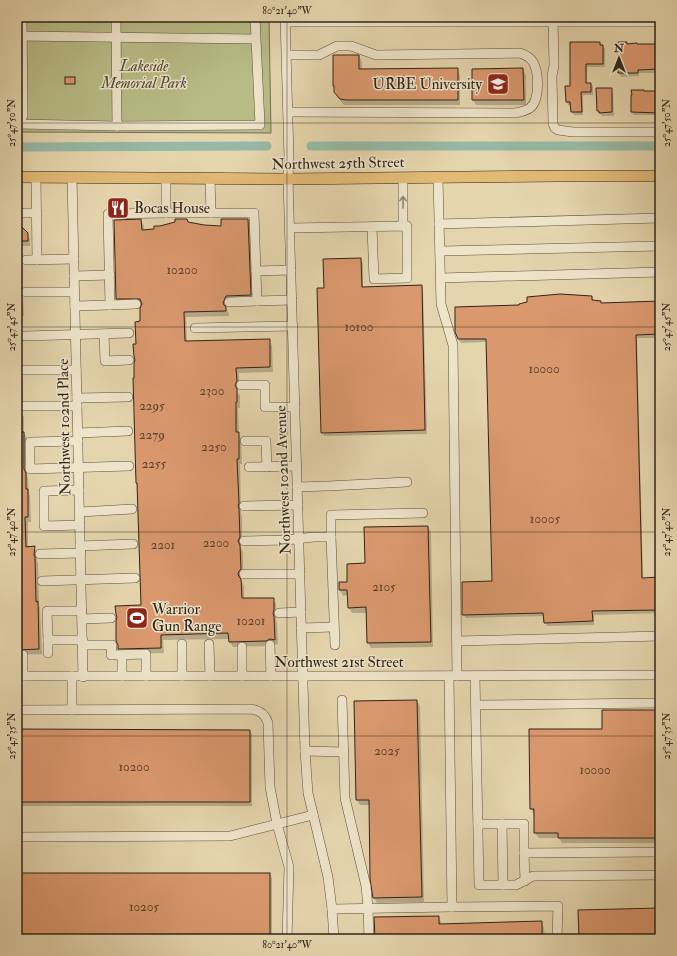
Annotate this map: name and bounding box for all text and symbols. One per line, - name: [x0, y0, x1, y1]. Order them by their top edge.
- text: 80°21'40"W: [262, 5, 313, 17]
- north arrow: [599, 38, 639, 78]
- text: N: [613, 42, 625, 55]
- park label: Lakeside Memorial Park: [100, 57, 187, 93]
- school or university icon: URBE University: [485, 71, 511, 97]
- place label: URBE University: [372, 75, 482, 94]
- text: 25°47'50"N: [6, 99, 18, 147]
- text: 25°47'50"N: [661, 99, 673, 147]
- street label: Northwest 25th Street: [271, 153, 405, 174]
- restaurant icon: Bocas House: [105, 195, 131, 221]
- one-way arrow: [399, 196, 407, 209]
- place label: Bocas House: [134, 199, 210, 218]
- house number: 10200: [166, 262, 198, 278]
- text: 25°47'45"N: [6, 303, 18, 351]
- text: 25°47'45"N: [661, 303, 673, 351]
- house number: 10100: [344, 319, 374, 335]
- street label: Northwest 102nd Place: [54, 358, 75, 496]
- house number: 10000: [528, 361, 560, 377]
- house number: 2300: [200, 383, 224, 399]
- house number: 2295: [139, 398, 165, 414]
- street label: Northwest 102nd Avenue: [271, 405, 296, 555]
- house number: 2279: [139, 427, 165, 443]
- house number: 2250: [201, 439, 227, 455]
- house number: 2255: [142, 456, 167, 472]
- text: 25°47'40"N: [6, 507, 18, 557]
- text: 25°47'40"N: [661, 507, 673, 557]
- house number: 10005: [530, 511, 560, 527]
- house number: 2200: [203, 535, 229, 551]
- house number: 2201: [151, 537, 176, 553]
- house number: 2105: [372, 579, 396, 595]
- place label: Warrior Gun Range: [151, 600, 222, 636]
- sports icon: Warrior Gun Range: [124, 605, 150, 631]
- house number: 10201: [236, 613, 266, 629]
- street label: Northwest 21st Street: [274, 653, 404, 672]
- text: 25°47'35"N: [6, 713, 18, 759]
- text: 25°47'35"N: [661, 713, 673, 759]
- house number: 2025: [374, 743, 400, 759]
- house number: 10200: [118, 759, 150, 775]
- house number: 10000: [579, 762, 611, 778]
- house number: 10205: [129, 899, 159, 915]
- text: 80°21'40"W: [262, 939, 313, 951]

